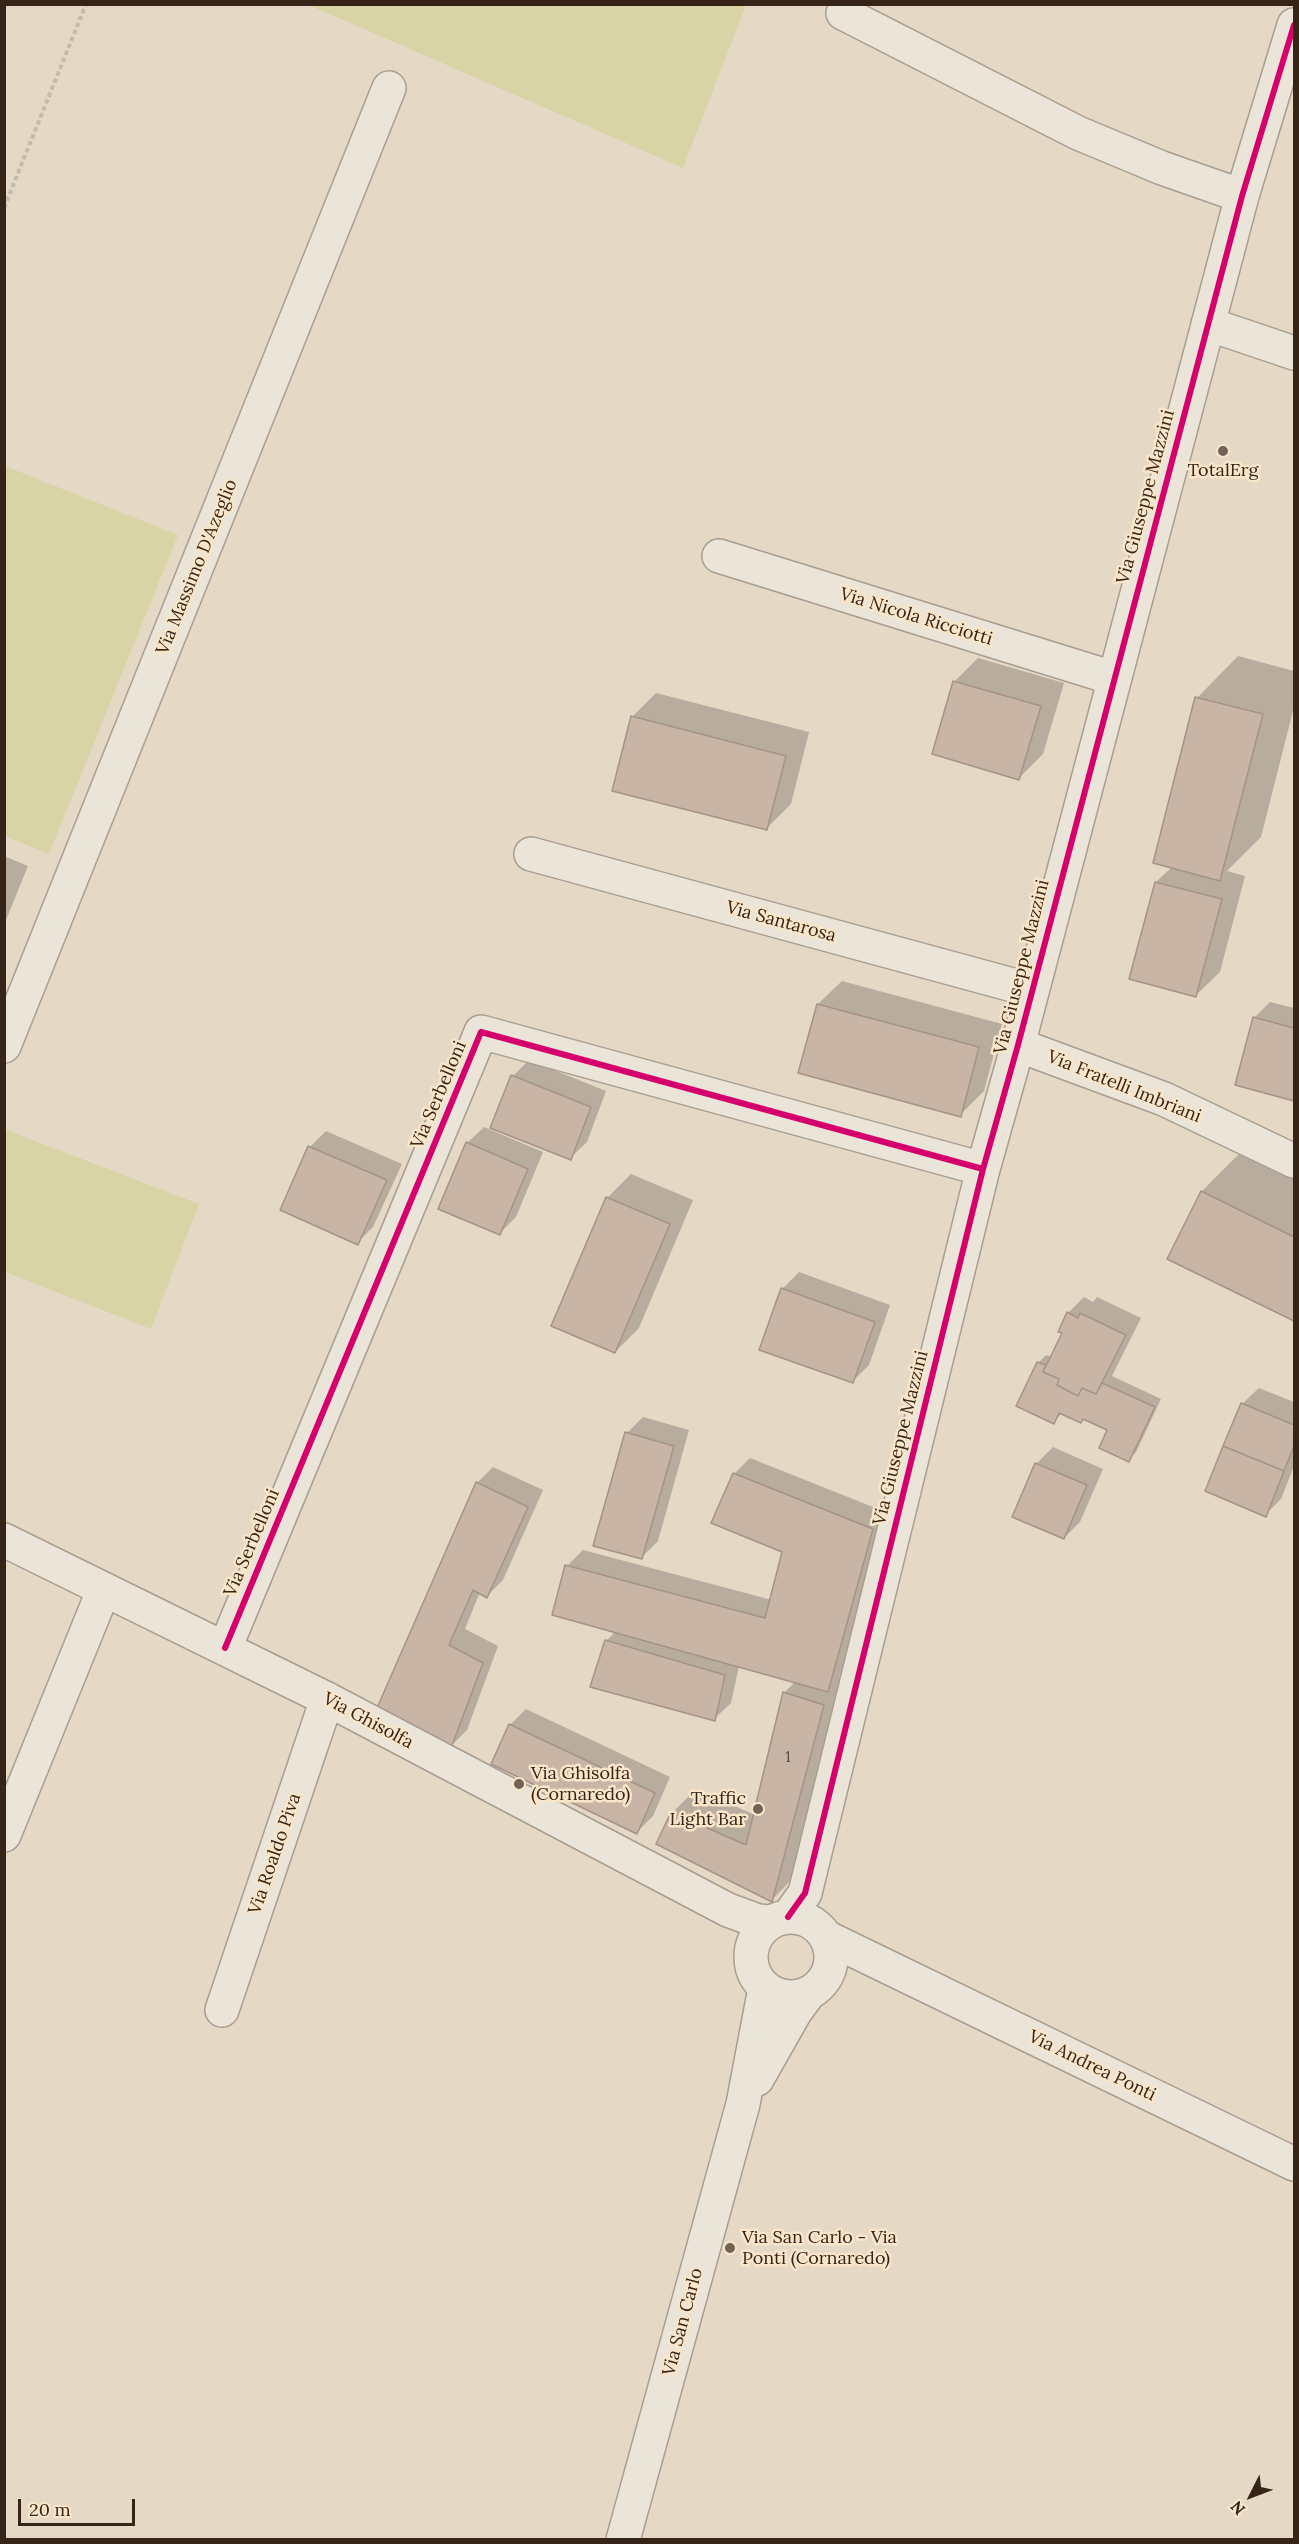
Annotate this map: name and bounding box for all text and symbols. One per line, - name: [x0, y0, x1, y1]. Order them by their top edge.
- street label: Via Giuseppe Mazzini: [1112, 408, 1180, 586]
- marker: TotalErg: [1216, 444, 1230, 458]
- place label: TotalErg: [1187, 460, 1259, 482]
- street label: Via Massimo D'Azeglio: [152, 476, 242, 658]
- street label: Via Nicola Ricciotti: [837, 584, 995, 650]
- street label: Via Giuseppe Mazzini: [990, 877, 1054, 1057]
- street label: Via Santarosa: [724, 897, 838, 947]
- street label: Via Serbelloni: [407, 1038, 471, 1152]
- street label: Via Fratelli Imbriani: [1044, 1046, 1204, 1128]
- street label: Via Giuseppe Mazzini: [869, 1348, 933, 1528]
- street label: Via Serbelloni: [220, 1486, 284, 1600]
- street label: Via Ghisolfa: [319, 1688, 417, 1754]
- house number: 1: [785, 1749, 791, 1767]
- place label: Via Ghisolfa (Cornaredo): [531, 1763, 630, 1806]
- marker: Via Ghisolfa (Cornaredo): [512, 1777, 526, 1791]
- place label: Traffic Light Bar: [670, 1788, 746, 1830]
- street label: Via Roaldo Piva: [244, 1791, 306, 1917]
- marker: Traffic Light Bar: [751, 1802, 765, 1816]
- street label: Via Andrea Ponti: [1025, 2026, 1159, 2106]
- place label: Via San Carlo - Via Ponti (Cornaredo): [742, 2227, 897, 2270]
- marker: Via San Carlo - Via Ponti (Cornaredo): [723, 2241, 737, 2255]
- street label: Via San Carlo: [658, 2266, 708, 2378]
- north arrow: [1221, 2466, 1281, 2526]
- scale bar: [21, 2487, 138, 2525]
- text: N: [1226, 2497, 1249, 2519]
- text: 20 m: [29, 2498, 71, 2521]

